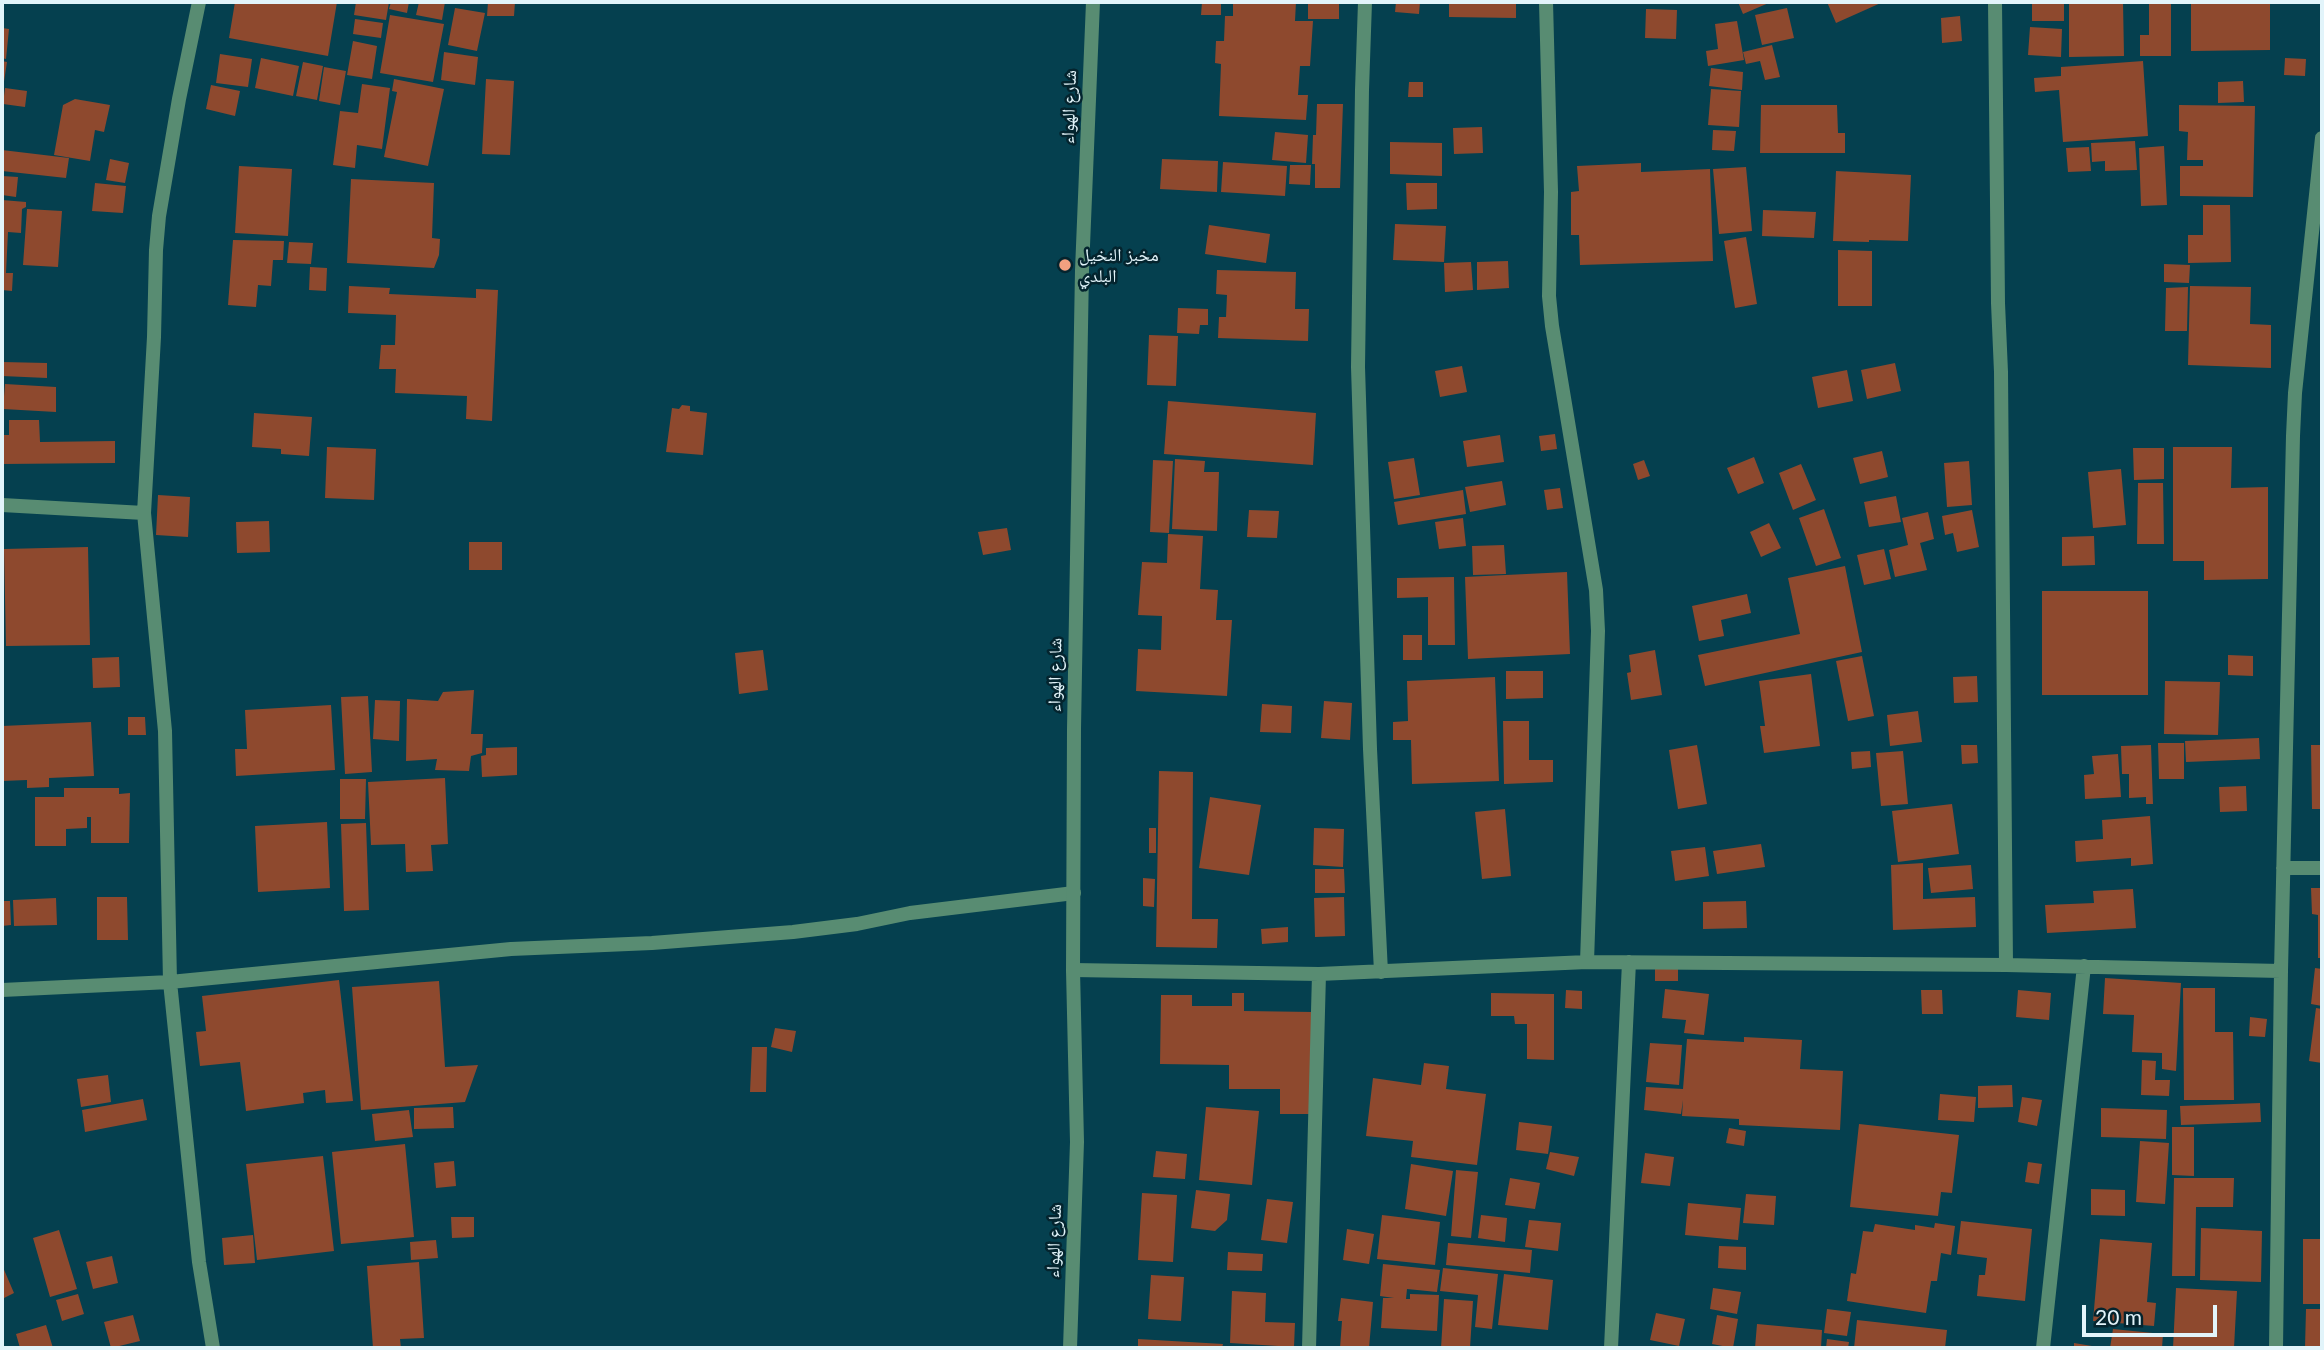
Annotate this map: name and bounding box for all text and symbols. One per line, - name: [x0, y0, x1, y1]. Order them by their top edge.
- street label: شارع الهواء: [1057, 69, 1081, 145]
- place label: مخبز النخيل البلدي: [1079, 244, 1159, 286]
- marker: مخبز النخيل البلدي: [1057, 257, 1073, 273]
- street label: شارع الهواء: [1044, 638, 1066, 712]
- street label: شارع الهواء: [1042, 1203, 1066, 1279]
- scale bar: [2086, 1290, 2221, 1334]
- text: 20 m: [2095, 1304, 2142, 1329]

